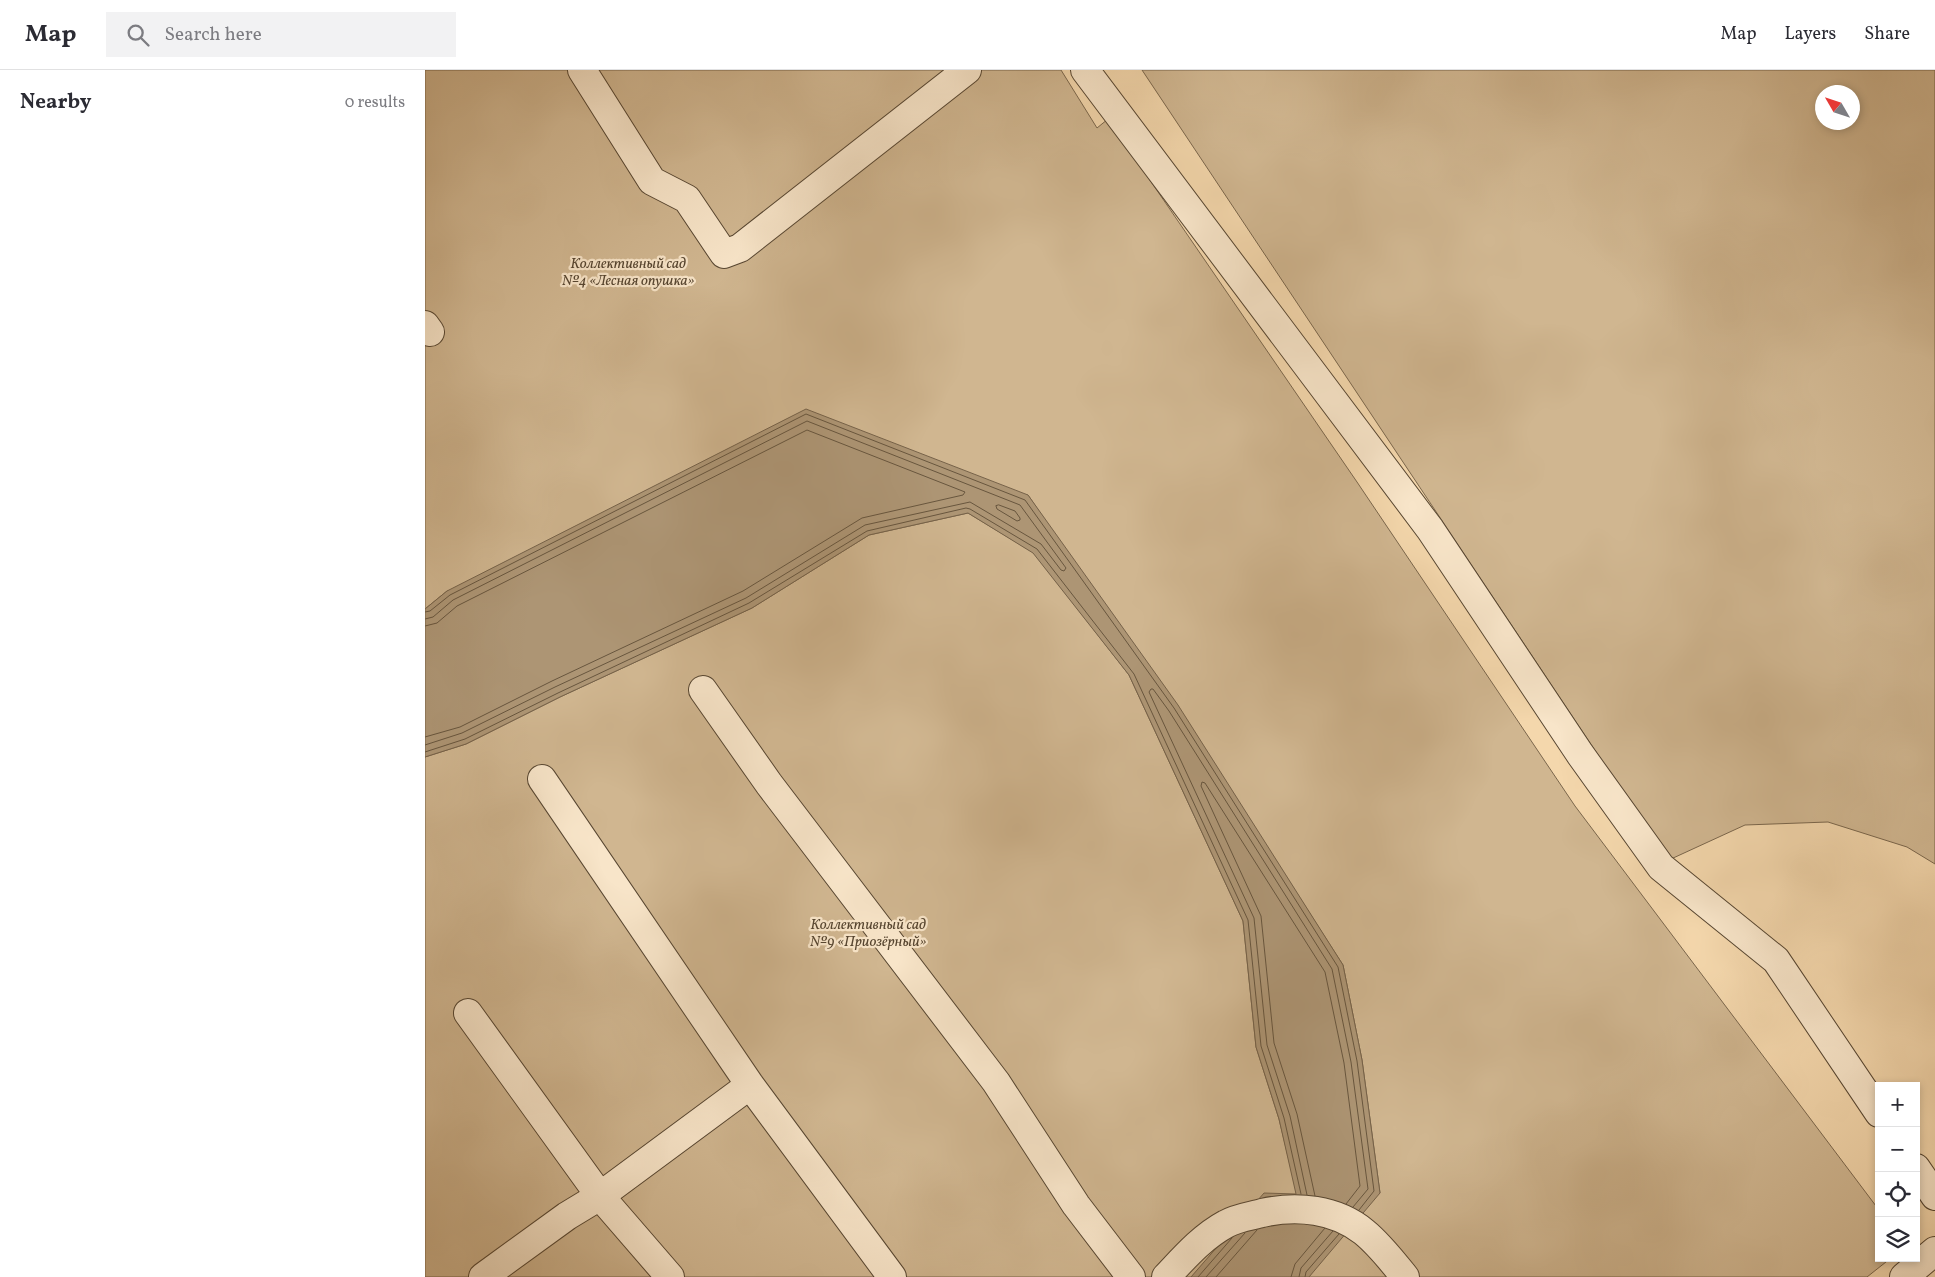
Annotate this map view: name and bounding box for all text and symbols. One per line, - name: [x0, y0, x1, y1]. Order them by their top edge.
- search box: [106, 12, 456, 57]
- text: Map: [25, 18, 76, 52]
- icon: search: [124, 21, 152, 49]
- text: Search here: [164, 22, 262, 48]
- text: Map: [1720, 22, 1756, 47]
- text: Layers: [1784, 22, 1836, 47]
- text: Share: [1864, 22, 1910, 47]
- north arrow: [1815, 85, 1860, 130]
- text: Nearby: [20, 88, 91, 117]
- text: 0 results: [345, 92, 405, 114]
- park label: Коллективный сад №4 «Лесная опушка»: [562, 254, 695, 292]
- park label: Коллективный сад №9 «Приозёрный»: [810, 915, 927, 953]
- map controls: [1875, 1082, 1920, 1262]
- button: +: [1875, 1082, 1920, 1127]
- button: −: [1875, 1127, 1920, 1172]
- button: locate: [1875, 1172, 1920, 1217]
- button: layers: [1875, 1217, 1920, 1262]

